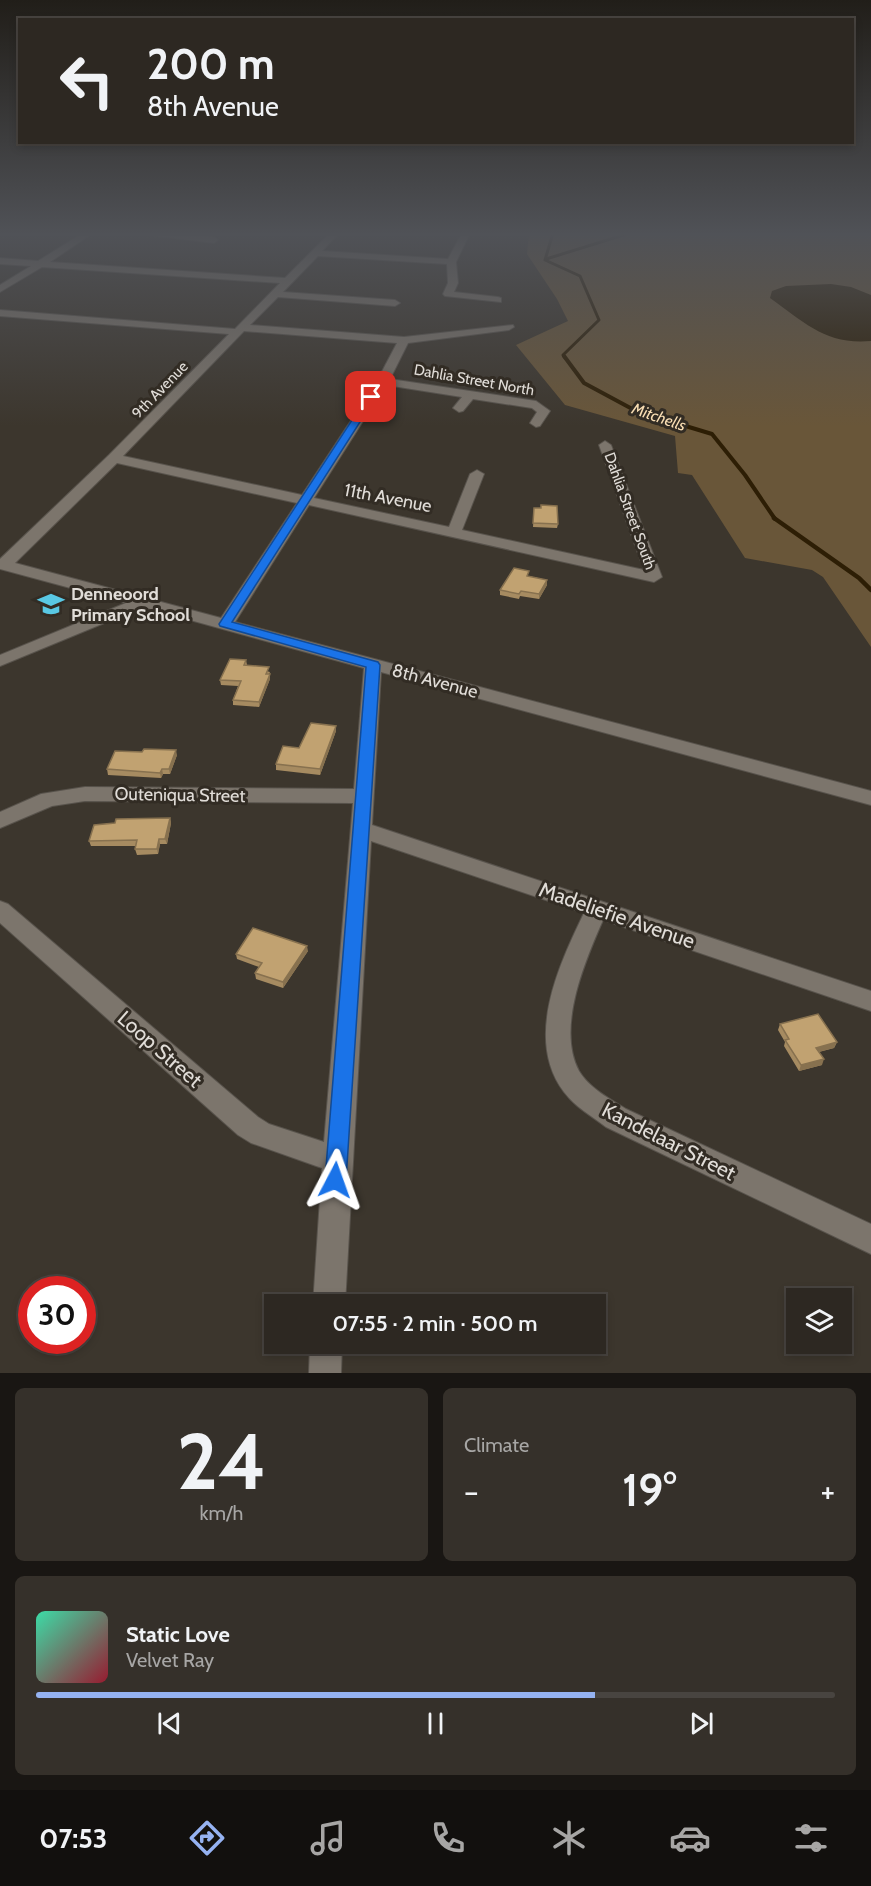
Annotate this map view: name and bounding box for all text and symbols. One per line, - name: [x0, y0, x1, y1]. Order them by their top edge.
- text: 200 m: [147, 38, 274, 90]
- icon: left: [48, 42, 126, 120]
- text: 8th Avenue: [147, 90, 279, 123]
- street label: 9th Avenue: [128, 357, 192, 422]
- street label: Dahlia Street North: [412, 361, 536, 399]
- pin: [345, 371, 396, 422]
- icon: arrive: [354, 380, 387, 413]
- water label: Mitchells: [629, 399, 689, 435]
- street label: Dahlia Street South: [600, 450, 660, 572]
- street label: 11th Avenue: [342, 479, 434, 517]
- place label: Denneoord Primary School: [71, 583, 190, 626]
- school or university icon: Denneoord Primary School: [36, 589, 66, 619]
- street label: 8th Avenue: [390, 659, 480, 703]
- street label: Outeniqua Street: [114, 783, 246, 807]
- street label: Madeliefie Avenue: [536, 877, 698, 953]
- street label: Loop Street: [113, 1006, 207, 1092]
- street label: Kandelaar Street: [598, 1097, 740, 1185]
- position arrow: [303, 1148, 367, 1212]
- speed limit sign: 30: [18, 1276, 96, 1354]
- map controls: [786, 1288, 852, 1354]
- button: layers: [786, 1288, 852, 1354]
- text: 07:55 · 2 min · 500 m: [332, 1310, 538, 1337]
- text: 24: [177, 1414, 266, 1509]
- text: Climate: [464, 1433, 529, 1457]
- text: 19°: [622, 1463, 677, 1517]
- text: −: [464, 1471, 479, 1511]
- text: +: [820, 1471, 835, 1511]
- text: km/h: [200, 1501, 243, 1525]
- text: Static Love: [126, 1621, 230, 1648]
- text: Velvet Ray: [126, 1648, 214, 1672]
- icon: previous: [153, 1707, 186, 1740]
- icon: pause: [419, 1707, 452, 1740]
- icon: next: [685, 1707, 718, 1740]
- icon: directions: [186, 1817, 228, 1859]
- icon: music: [307, 1817, 349, 1859]
- icon: phone: [427, 1817, 469, 1859]
- icon: climate: [548, 1817, 590, 1859]
- icon: car: [669, 1817, 711, 1859]
- icon: filters: [790, 1817, 832, 1859]
- text: 07:53: [39, 1822, 107, 1855]

